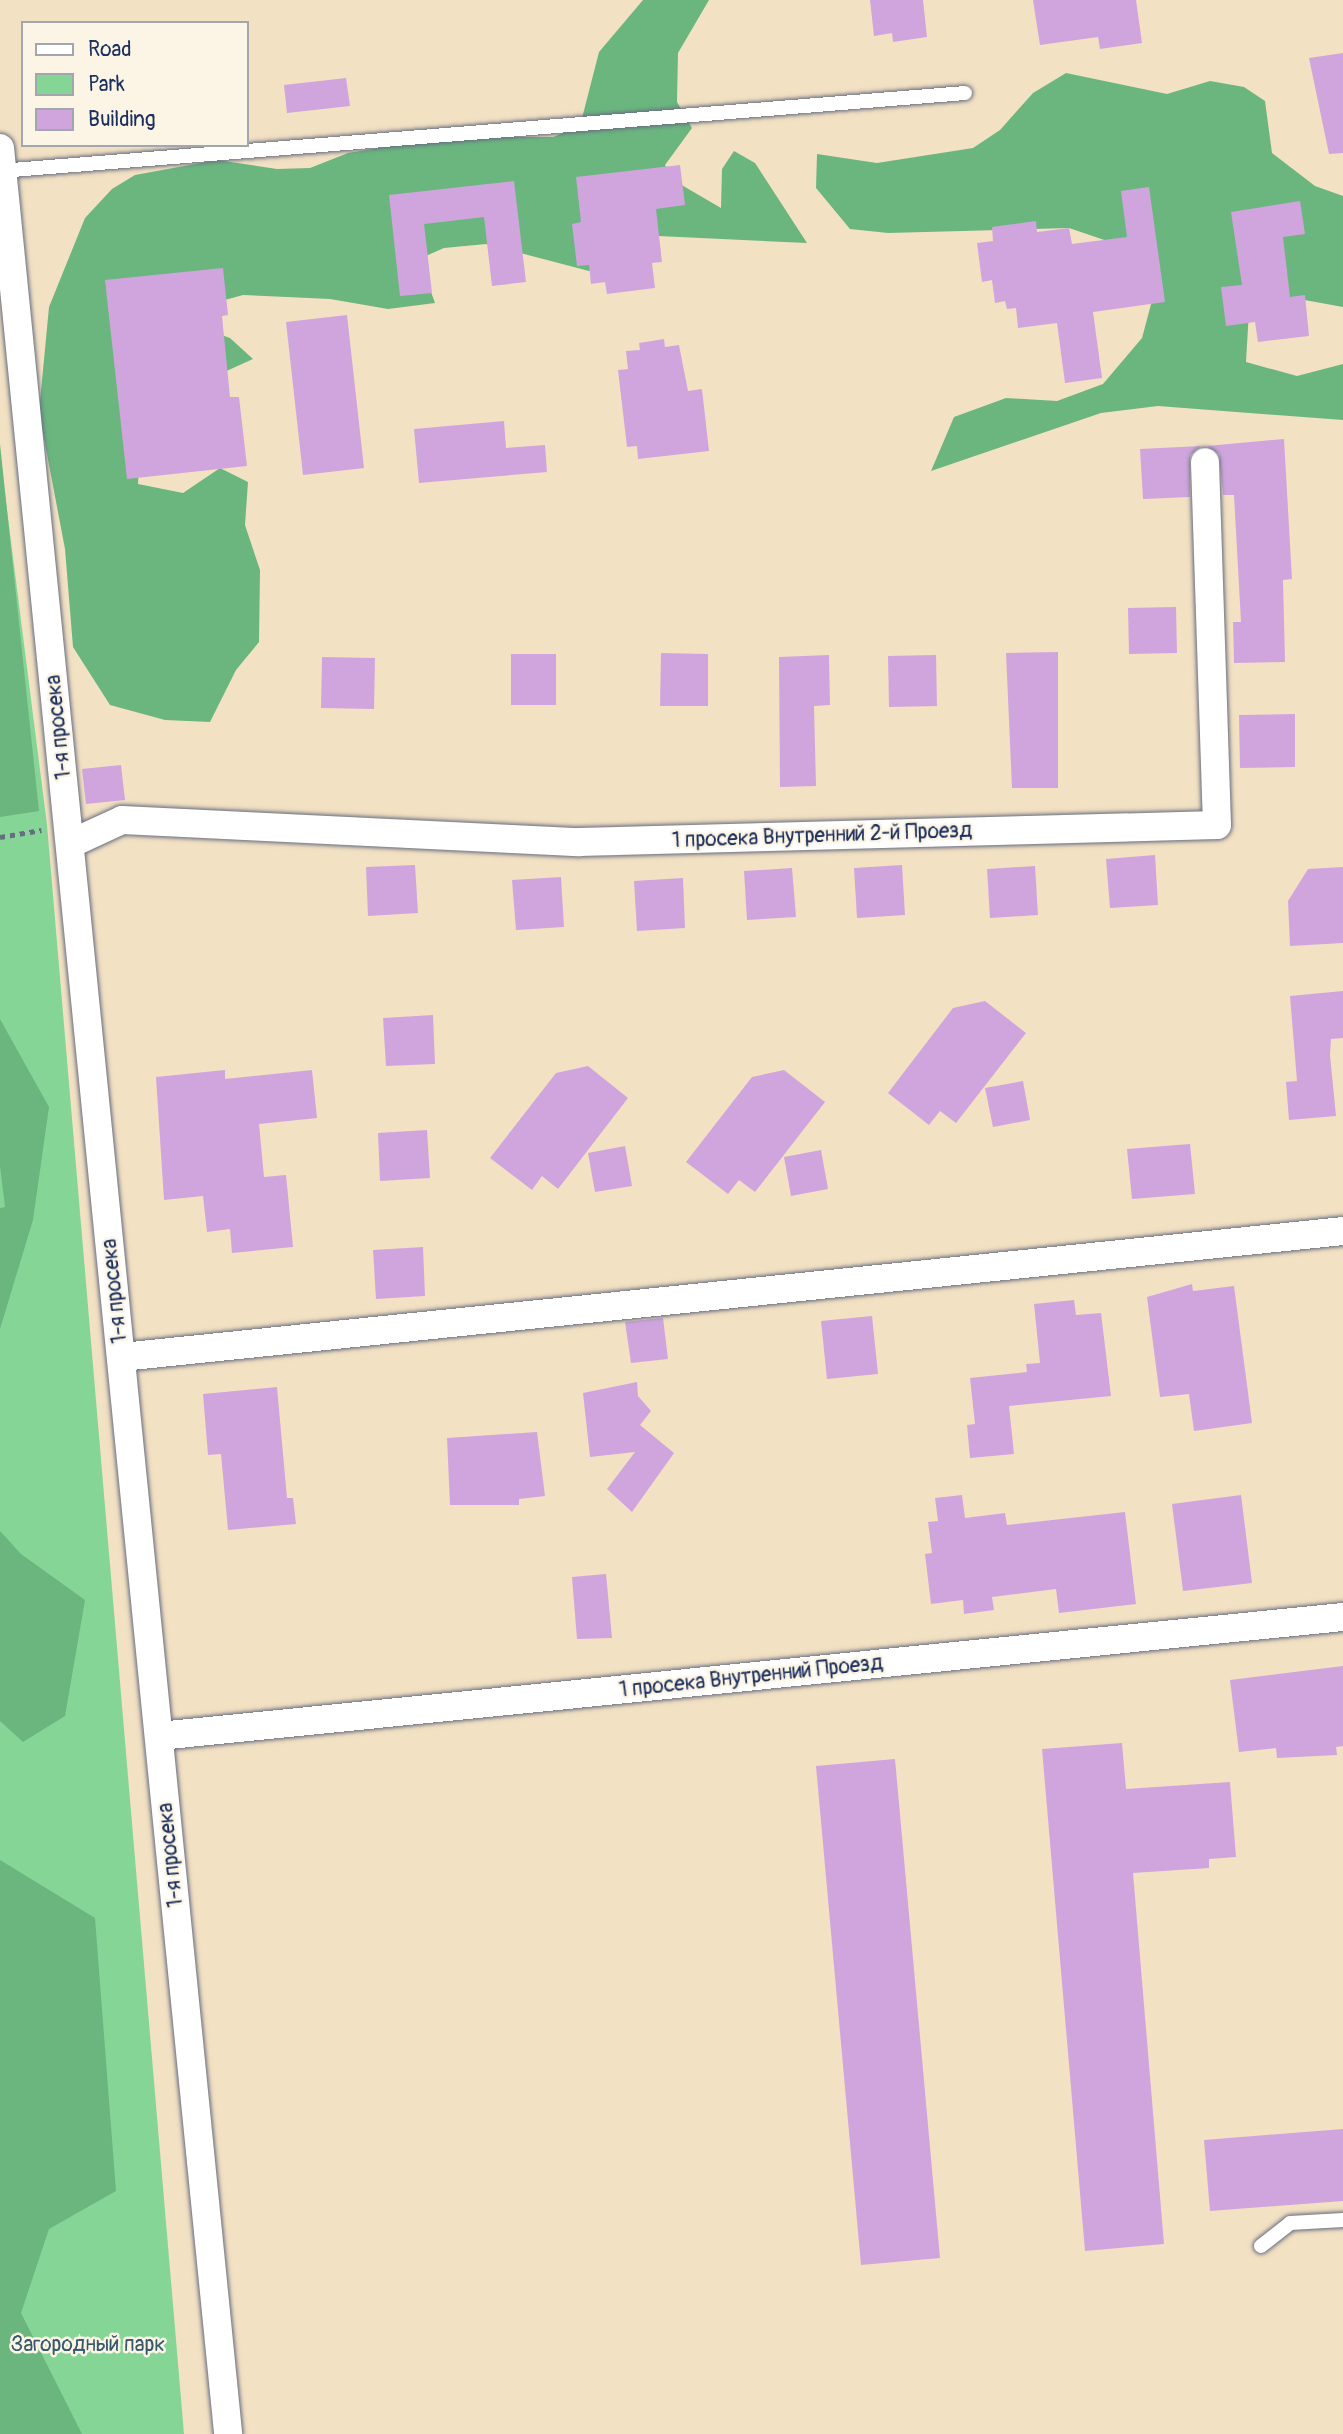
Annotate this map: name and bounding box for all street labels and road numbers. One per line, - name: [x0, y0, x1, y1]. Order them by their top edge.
- street label: 1-я просека: [41, 673, 77, 781]
- street label: 1 просека Внутренний 2-й Проезд: [672, 818, 972, 854]
- street label: 1-я просека: [97, 1237, 133, 1345]
- street label: 1 просека Внутренний Проезд: [618, 1651, 884, 1703]
- street label: 1-я просека: [153, 1801, 189, 1909]

